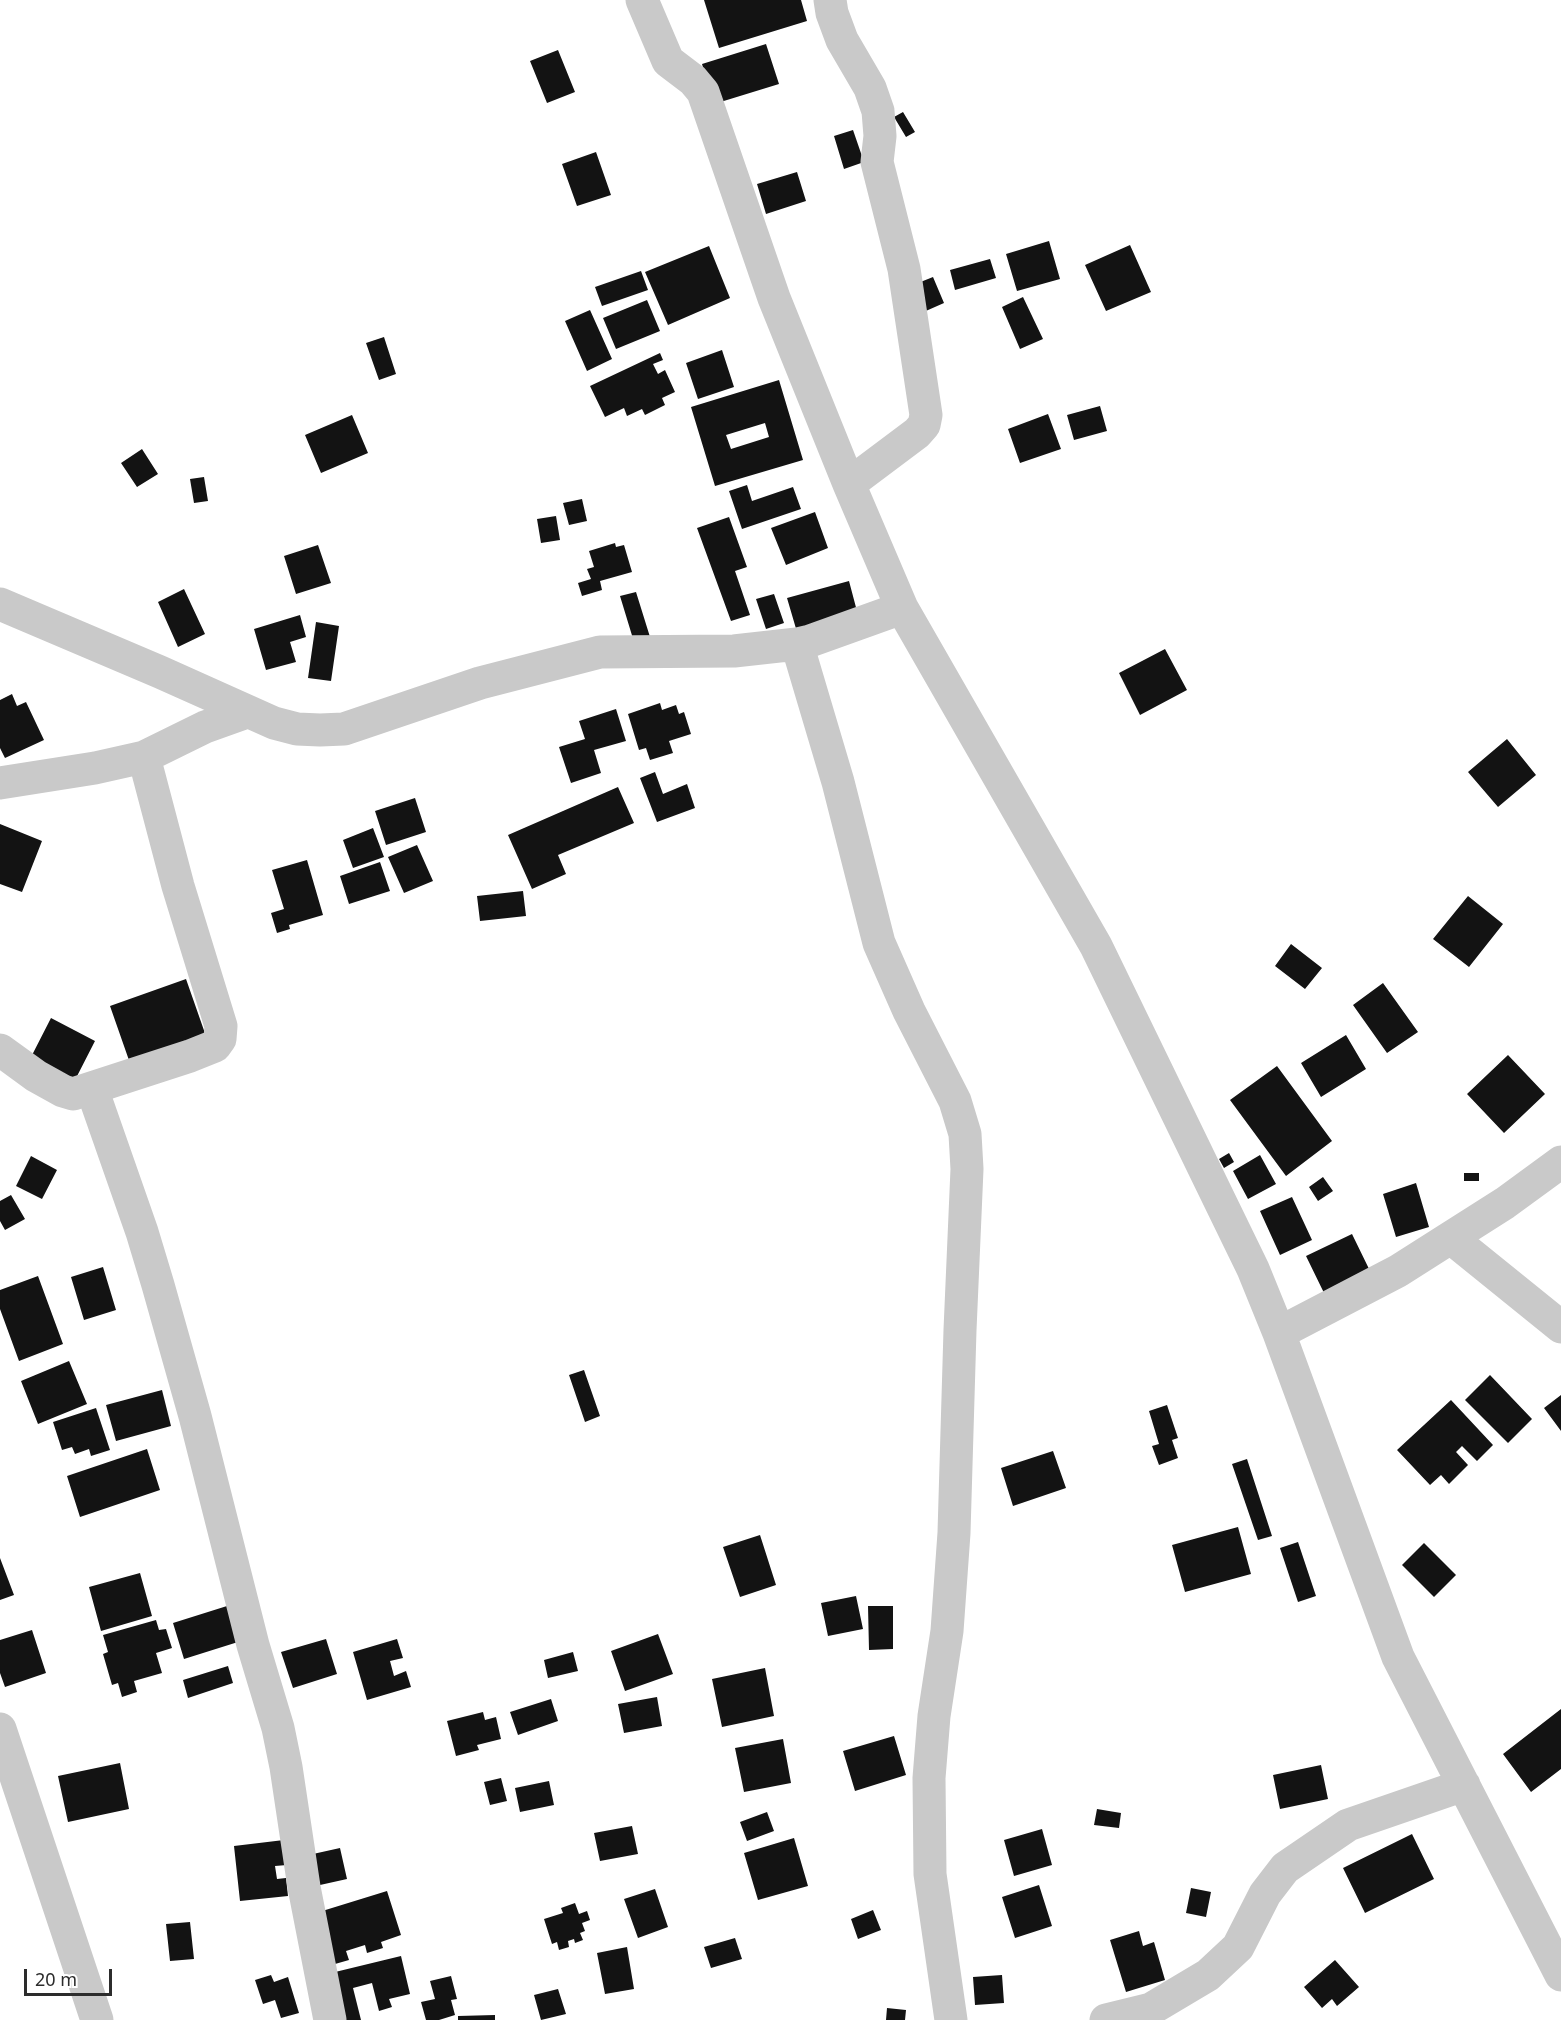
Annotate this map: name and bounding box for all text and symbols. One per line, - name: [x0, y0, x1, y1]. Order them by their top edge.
- scale bar: [27, 1957, 116, 1995]
- text: 20 m: [35, 1967, 77, 1991]

